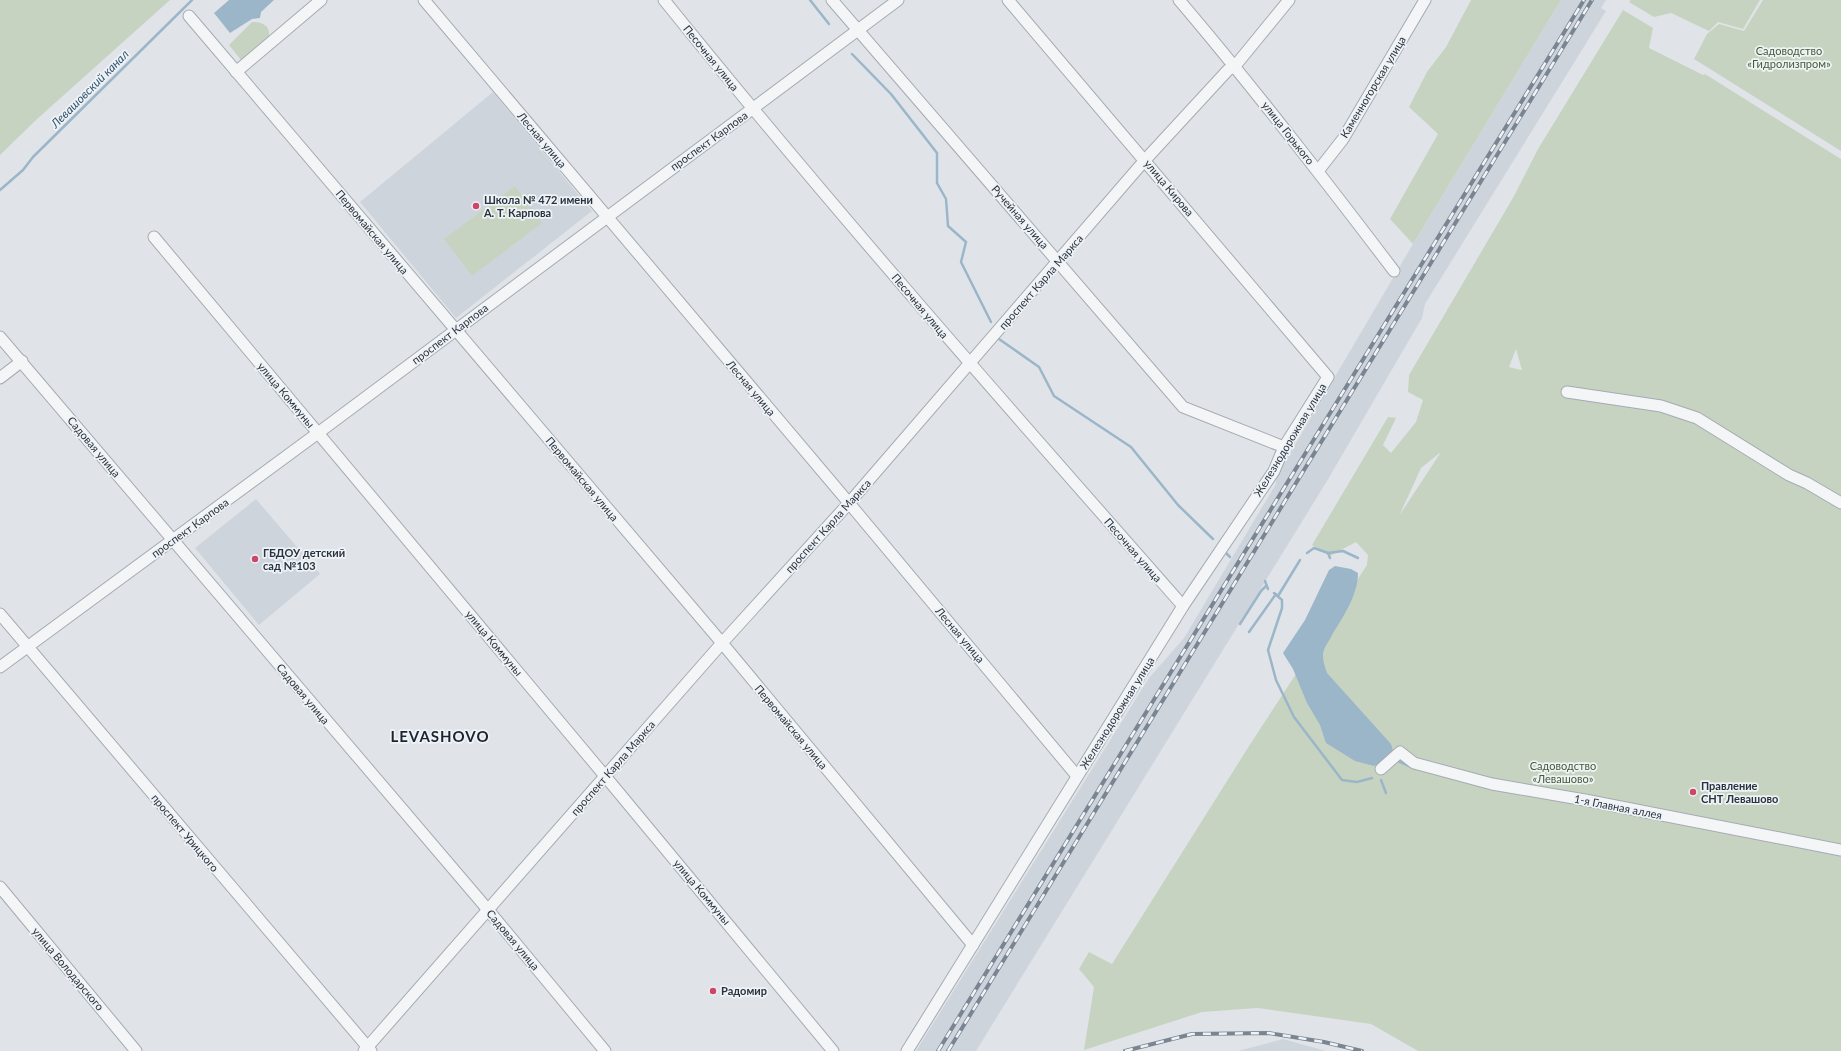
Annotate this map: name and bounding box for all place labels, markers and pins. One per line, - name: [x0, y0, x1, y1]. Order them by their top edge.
- place label: Школа № 472 имени А. Т. Карпова: [483, 193, 593, 219]
- marker: Школа № 472 имени А. Т. Карпова: [471, 201, 481, 211]
- place label: ГБДОУ детский сад №103: [263, 546, 345, 572]
- marker: ГБДОУ детский сад №103: [250, 554, 260, 564]
- place label: Правление СНТ Левашово: [1701, 779, 1778, 805]
- marker: Правление СНТ Левашово: [1688, 787, 1698, 797]
- place label: Радомир: [721, 984, 767, 997]
- marker: Радомир: [708, 986, 718, 996]

